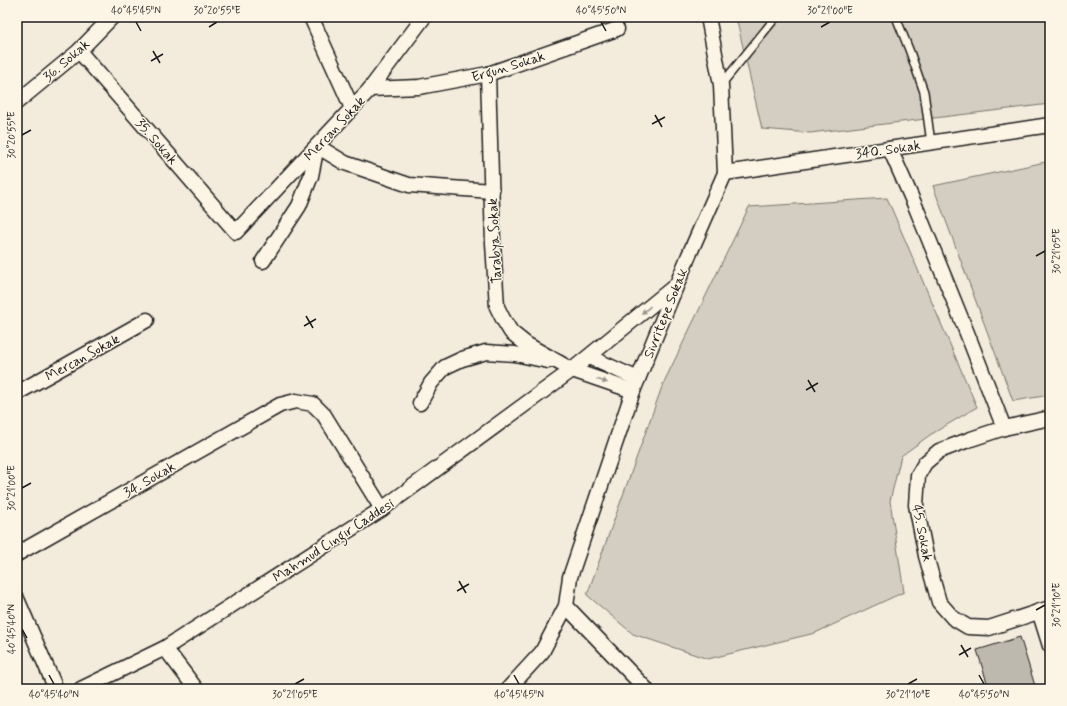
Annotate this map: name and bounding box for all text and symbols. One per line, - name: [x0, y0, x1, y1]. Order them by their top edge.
- text: 40°45'45"N: [111, 4, 161, 18]
- text: 30°20'55"E: [193, 4, 241, 18]
- text: 40°45'50"N: [576, 4, 626, 18]
- text: 30°21'00"E: [807, 4, 853, 18]
- street label: 36. Sokak: [40, 35, 94, 86]
- street label: Ergun Sokak: [469, 47, 548, 89]
- street label: Mercan Sokak: [300, 93, 369, 165]
- text: 30°20'55"E: [5, 111, 19, 159]
- street label: 35. Sokak: [131, 115, 181, 169]
- street label: 340. Sokak: [855, 137, 922, 163]
- street label: Tarabya Sokak: [484, 198, 506, 284]
- text: 30°21'05"E: [1050, 228, 1064, 274]
- street label: Sivritepe Sokak: [640, 266, 692, 361]
- one-way arrow: [641, 305, 652, 314]
- street label: Mercan Sokak: [42, 330, 123, 386]
- one-way arrow: [597, 378, 609, 384]
- street label: 34. Sokak: [120, 458, 179, 502]
- text: 30°21'00"E: [5, 465, 19, 511]
- street label: Mahmud Cıngır Caddesi: [269, 495, 399, 588]
- street label: 45. Sokak: [908, 503, 936, 563]
- text: 30°21'10"E: [1050, 583, 1064, 627]
- text: 40°45'40"N: [5, 604, 19, 654]
- text: 40°45'40"N: [29, 688, 79, 702]
- text: 30°21'05"E: [272, 688, 318, 702]
- text: 40°45'45"N: [494, 688, 544, 702]
- text: 30°21'10"E: [886, 688, 930, 702]
- text: 40°45'50"N: [959, 688, 1009, 702]

